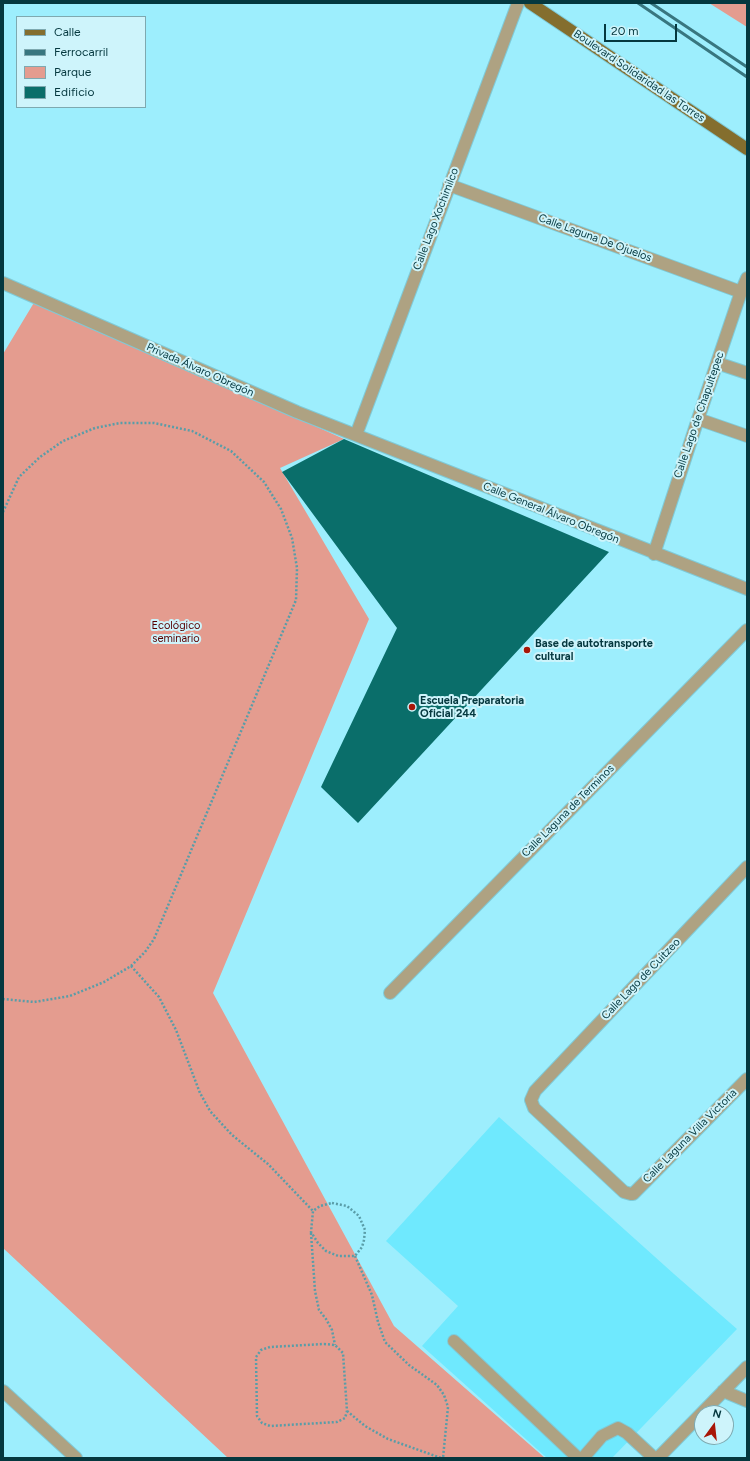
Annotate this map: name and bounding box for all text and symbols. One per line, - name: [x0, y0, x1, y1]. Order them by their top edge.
- legend: [16, 16, 146, 108]
- scale bar: [606, 16, 679, 42]
- text: 20 m: [611, 24, 639, 38]
- text: Calle: [54, 25, 81, 39]
- street label: Boulevard Solidaridad las Torres: [571, 27, 707, 125]
- text: Ferrocarril: [54, 45, 108, 59]
- text: Parque: [54, 65, 91, 79]
- text: Edificio: [54, 85, 94, 99]
- street label: Calle Lago Xochimilco: [410, 166, 462, 272]
- street label: Calle Laguna De Ojuelos: [537, 211, 653, 265]
- street label: Privada Álvaro Obregón: [144, 340, 256, 400]
- street label: Calle Lago de Chapultepec: [671, 350, 727, 480]
- street label: Calle General Álvaro Obregón: [481, 480, 621, 546]
- park label: Ecológico seminario: [152, 619, 200, 645]
- place label: Base de autotransporte cultural: [535, 637, 653, 663]
- marker: Base de autotransporte cultural: [522, 645, 532, 655]
- place label: Escuela Preparatoria Oficial 244: [420, 694, 524, 720]
- marker: Escuela Preparatoria Oficial 244: [407, 702, 417, 712]
- street label: Calle Laguna de Terminos: [519, 762, 617, 860]
- street label: Calle Lago de Cuitzeo: [599, 936, 683, 1022]
- street label: Calle Laguna Villa Victoria: [640, 1086, 740, 1186]
- north arrow: [694, 1405, 734, 1445]
- text: N: [711, 1407, 723, 1421]

